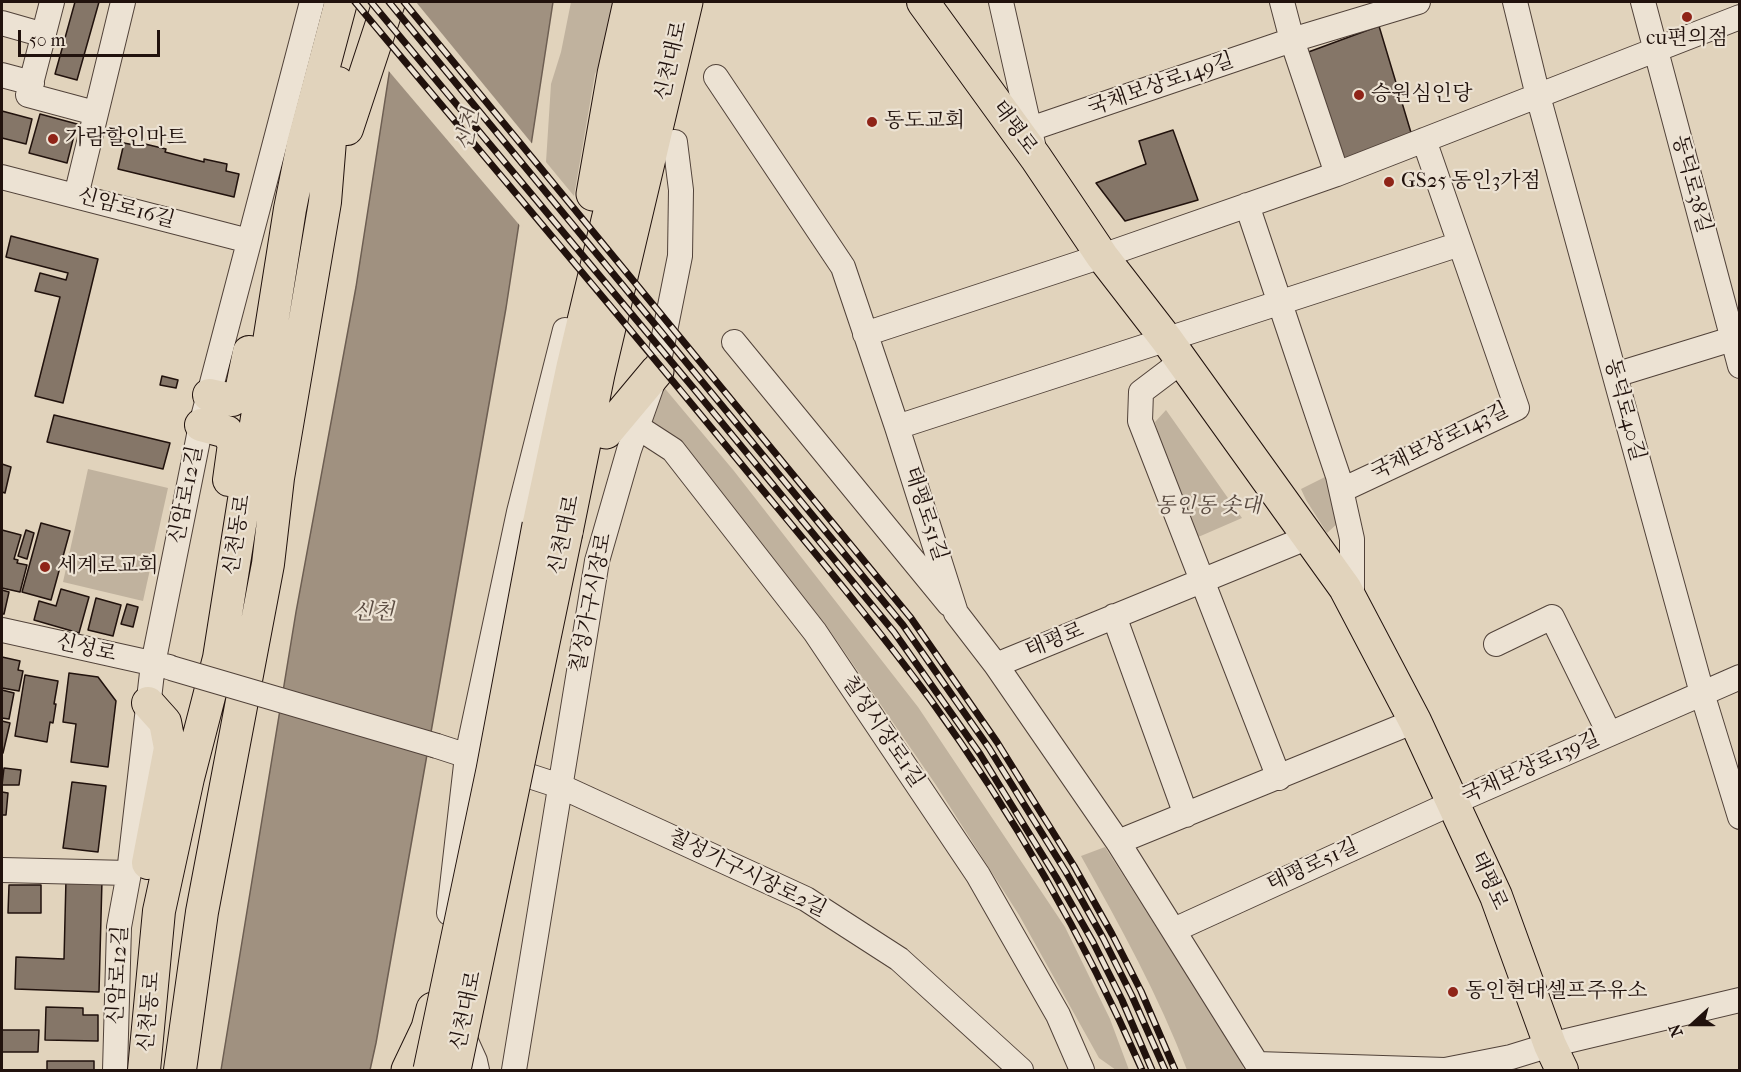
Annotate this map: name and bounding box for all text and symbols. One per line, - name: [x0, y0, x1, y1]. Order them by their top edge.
- marker: cu편의점: [1680, 10, 1694, 24]
- scale bar: [21, 18, 164, 56]
- street label: 신천대로: [651, 19, 693, 103]
- place label: cu편의점: [1646, 26, 1728, 52]
- text: 50 m: [29, 30, 65, 51]
- street label: 국채보상로149길: [1085, 48, 1237, 122]
- place label: 승원심인당: [1371, 82, 1472, 108]
- marker: 승원심인당: [1352, 88, 1366, 102]
- street label: 태평로: [986, 96, 1042, 160]
- water label: 신천: [452, 107, 486, 153]
- place label: 동도교회: [884, 109, 965, 135]
- marker: 동도교회: [865, 115, 879, 129]
- place label: 가람할인마트: [65, 126, 187, 152]
- marker: 가람할인마트: [46, 132, 60, 146]
- street label: 동덕로38길: [1666, 132, 1716, 236]
- place label: GS25 동인3가점: [1401, 169, 1541, 195]
- marker: GS25 동인3가점: [1382, 175, 1396, 189]
- street label: 신암로16길: [74, 184, 178, 234]
- street label: 동덕로40길: [1598, 356, 1650, 464]
- street label: 국채보상로143길: [1367, 398, 1513, 486]
- street label: 신암로12길: [165, 444, 209, 546]
- street label: 태평로51길: [898, 464, 952, 564]
- street label: 신천동로: [219, 493, 257, 577]
- street label: 신천대로: [544, 493, 586, 577]
- park label: 동인동 솟대: [1155, 494, 1261, 520]
- street label: 칠성가구시장로: [566, 531, 618, 675]
- place label: 세계로교회: [57, 554, 158, 580]
- marker: 세계로교회: [38, 560, 52, 574]
- water label: 신천: [352, 601, 394, 627]
- street label: 태평로: [1022, 618, 1088, 664]
- street label: 신성로: [54, 630, 118, 668]
- street label: 칠성시장로1길: [835, 671, 929, 793]
- street label: 국채보상로139길: [1458, 726, 1604, 810]
- street label: 칠성가구시장로2길: [664, 825, 830, 923]
- street label: 태평로51길: [1263, 834, 1363, 898]
- street label: 태평로: [1464, 848, 1512, 914]
- street label: 신암로12길: [104, 925, 134, 1025]
- street label: 신천대로: [446, 969, 488, 1053]
- street label: 신천동로: [134, 970, 166, 1054]
- place label: 동인현대셀프주유소: [1465, 979, 1648, 1005]
- marker: 동인현대셀프주유소: [1446, 985, 1460, 999]
- north arrow: [1663, 994, 1723, 1054]
- text: N: [1665, 1022, 1687, 1040]

